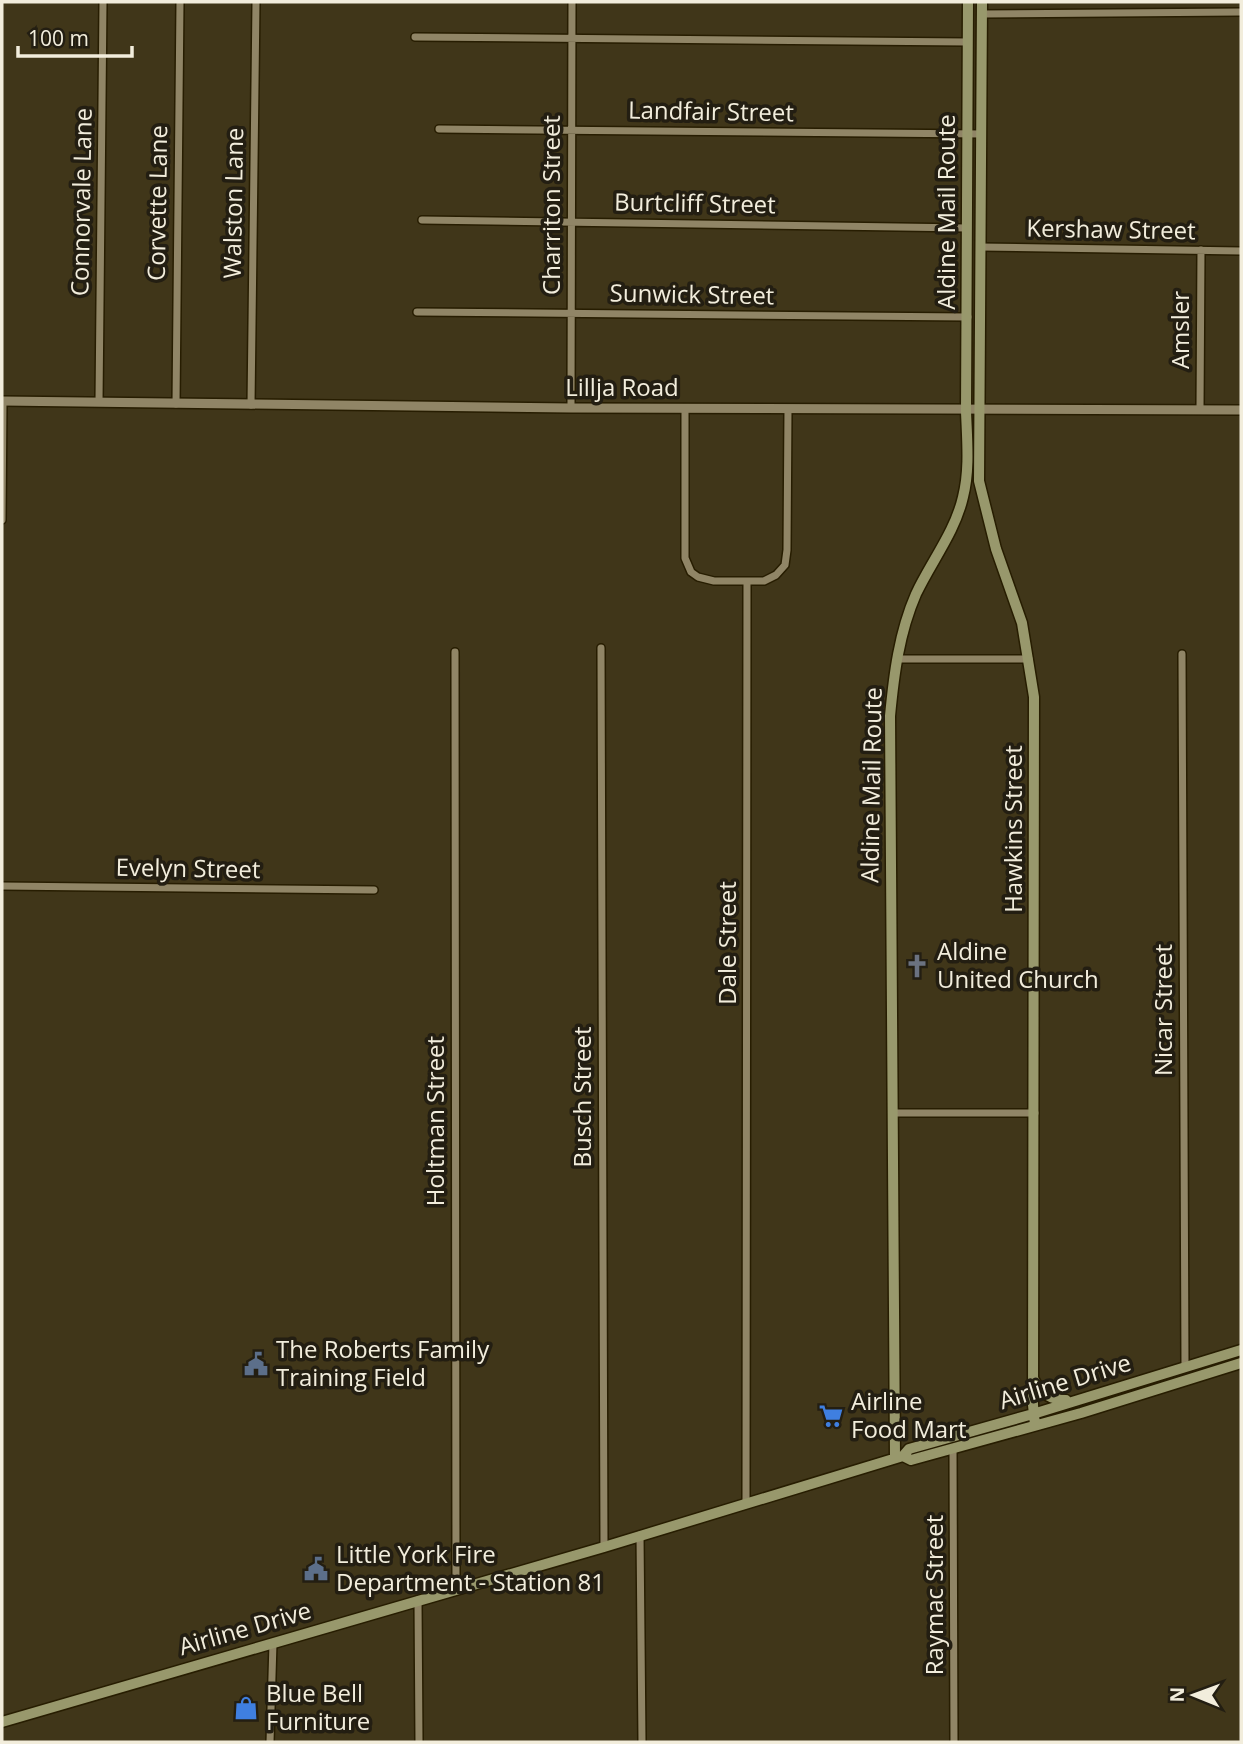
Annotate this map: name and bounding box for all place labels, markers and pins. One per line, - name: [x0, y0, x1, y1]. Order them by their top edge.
- place label: Aldine United Church: [937, 934, 1099, 995]
- church icon: Aldine United Church: [903, 952, 931, 980]
- place label: The Roberts Family Training Field: [276, 1332, 490, 1393]
- public building icon: The Roberts Family Training Field: [242, 1350, 270, 1378]
- place label: Airline Food Mart: [851, 1384, 966, 1445]
- supermarket icon: Airline Food Mart: [817, 1402, 845, 1430]
- place label: Little York Fire Department - Station 81: [336, 1537, 605, 1598]
- public building icon: Little York Fire Department - Station 81: [302, 1555, 330, 1583]
- place label: Blue Bell Furniture: [266, 1676, 370, 1737]
- shop icon: Blue Bell Furniture: [232, 1694, 260, 1722]

